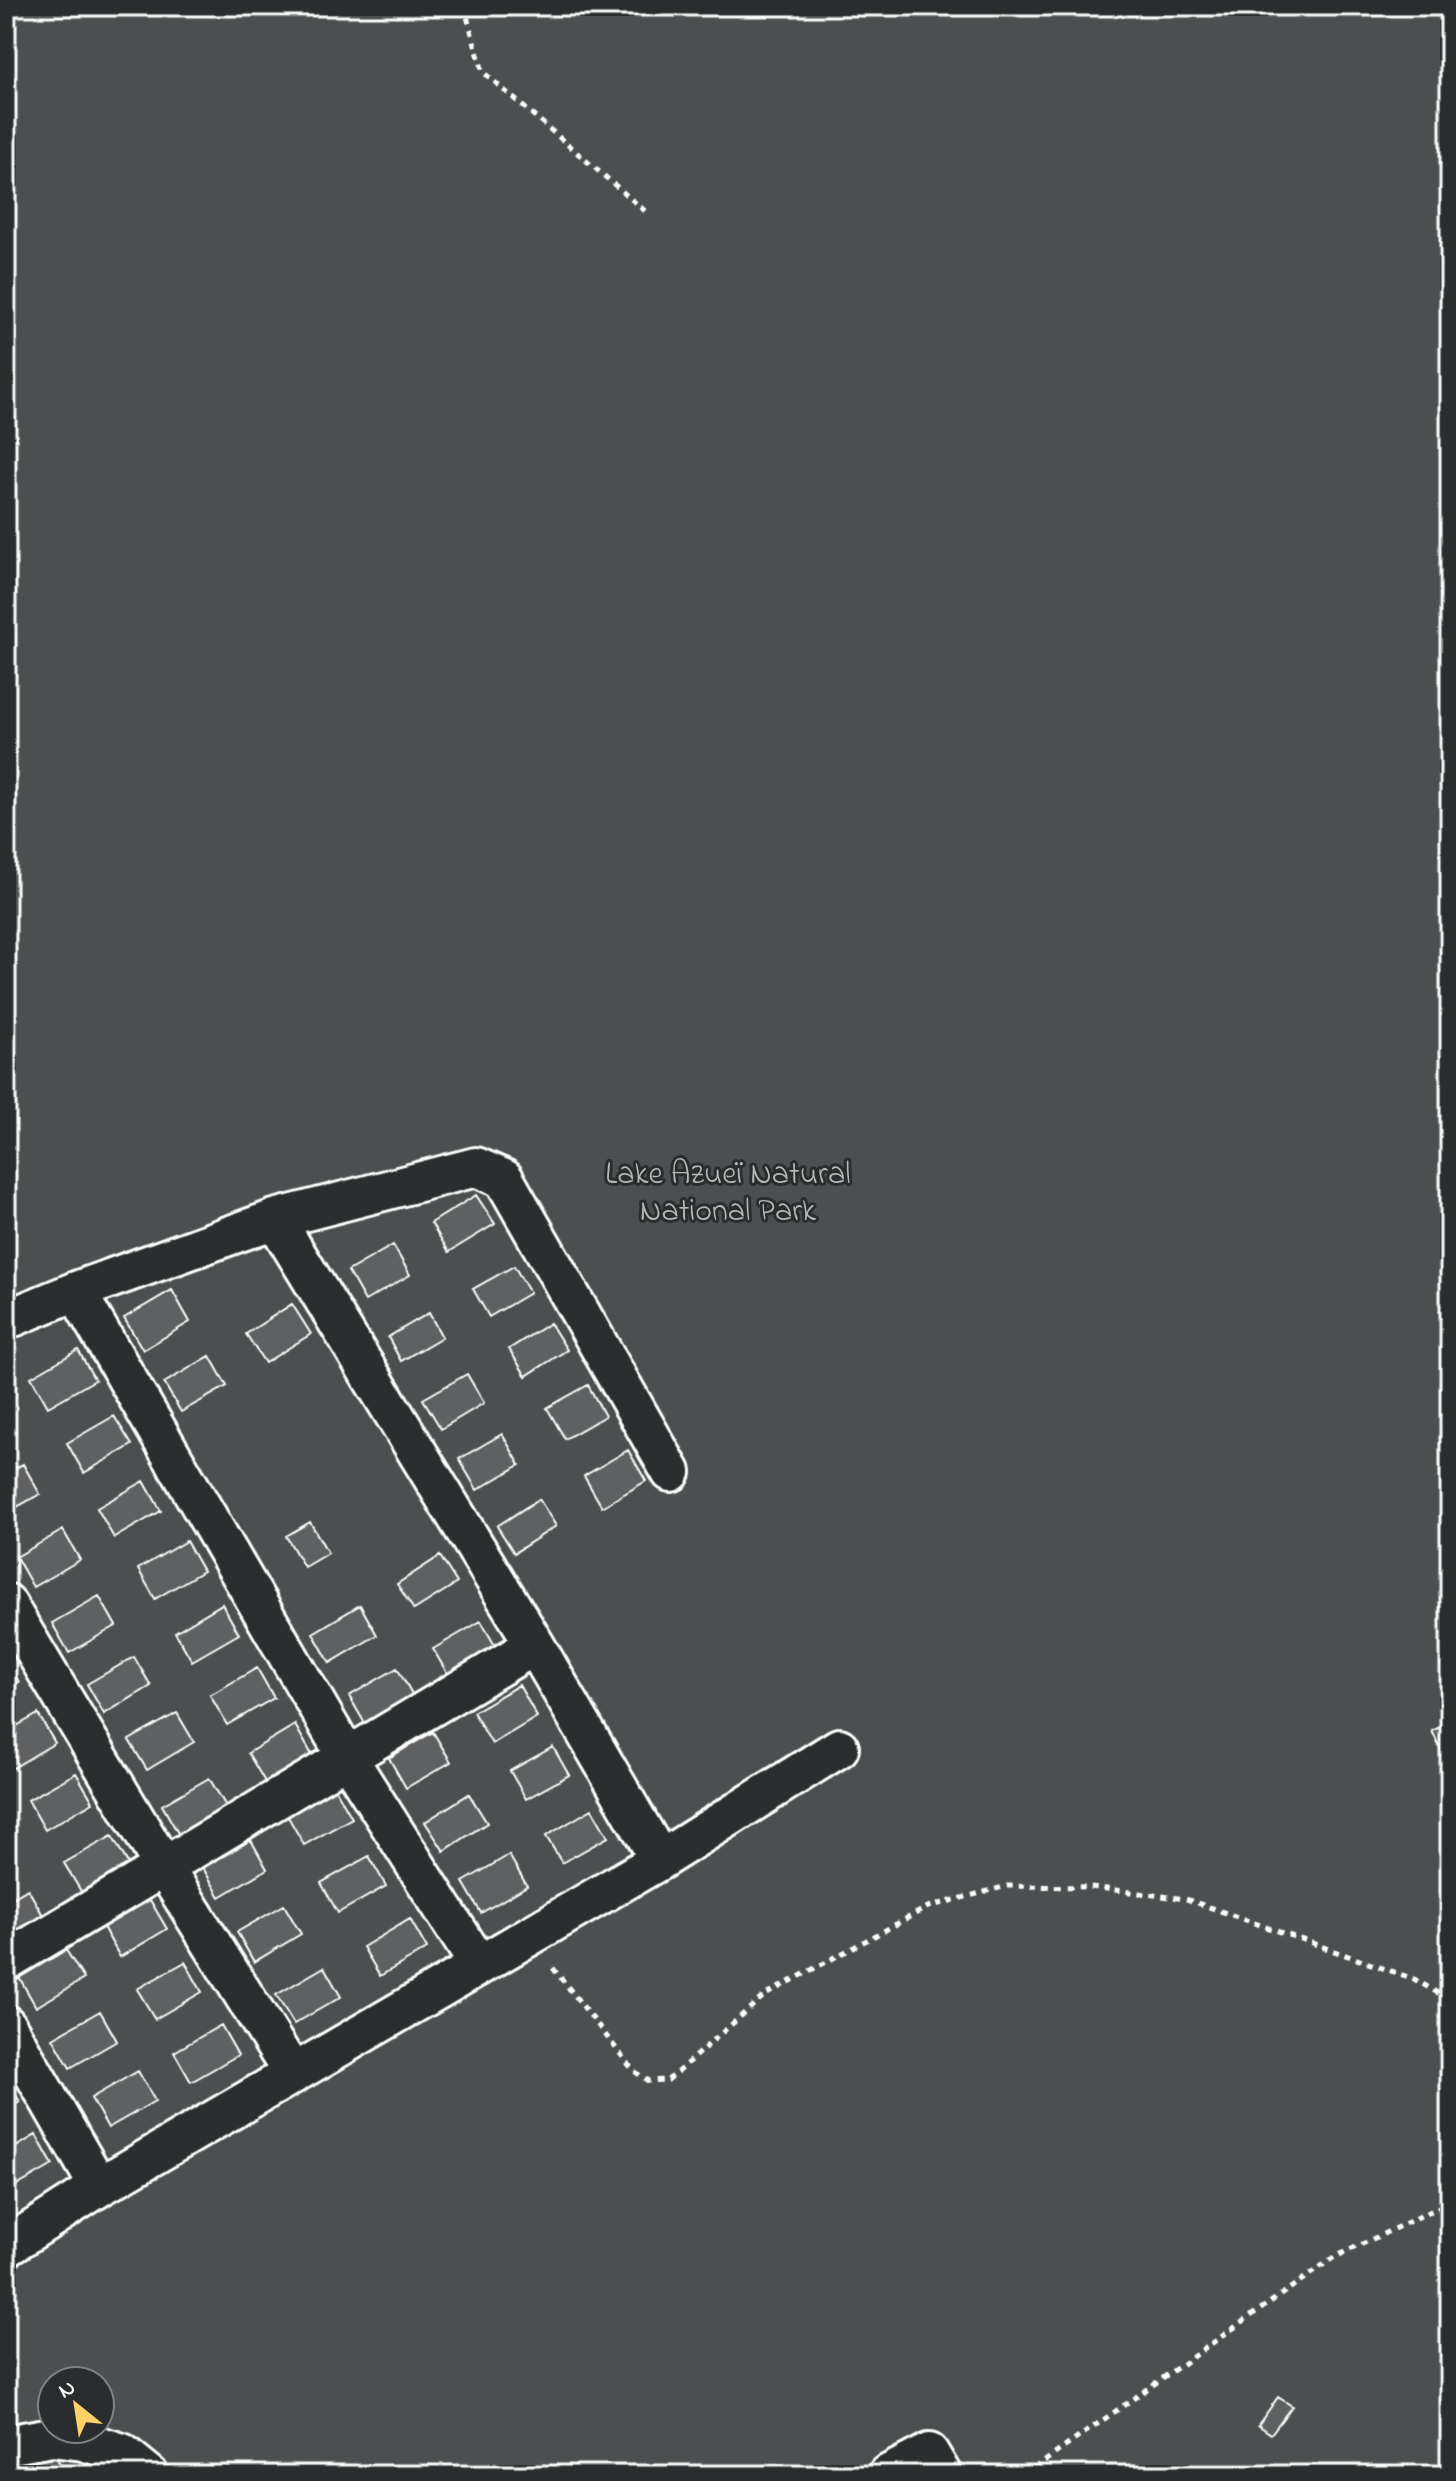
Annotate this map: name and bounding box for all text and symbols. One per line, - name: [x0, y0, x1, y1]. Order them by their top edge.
- park label: Lake Azueï Natural National Park: [605, 1152, 851, 1236]
- north arrow: [36, 2365, 116, 2445]
- text: N: [53, 2373, 82, 2408]

